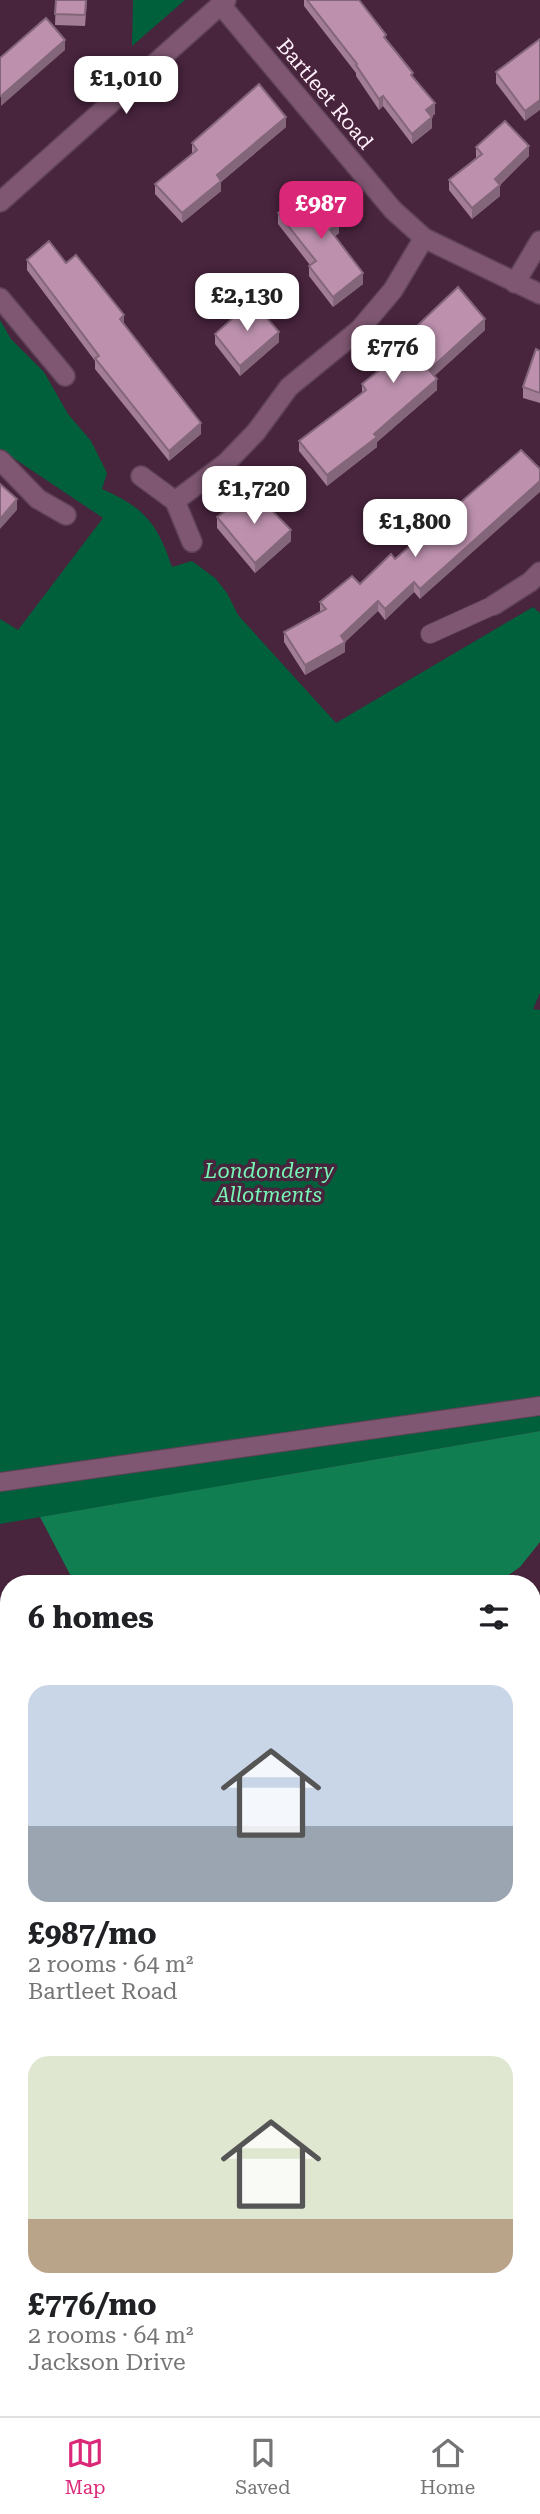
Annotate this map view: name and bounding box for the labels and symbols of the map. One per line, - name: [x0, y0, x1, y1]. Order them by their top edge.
- street label: Bartleet Road: [272, 34, 378, 154]
- pin: £1,010: [69, 57, 183, 116]
- pin: £987: [280, 182, 362, 241]
- pin: £2,130: [190, 274, 304, 333]
- pin: £776: [352, 326, 434, 385]
- pin: £1,720: [197, 466, 311, 526]
- pin: £1,800: [358, 500, 472, 559]
- park label: Londonderry Allotments: [203, 1159, 334, 1207]

